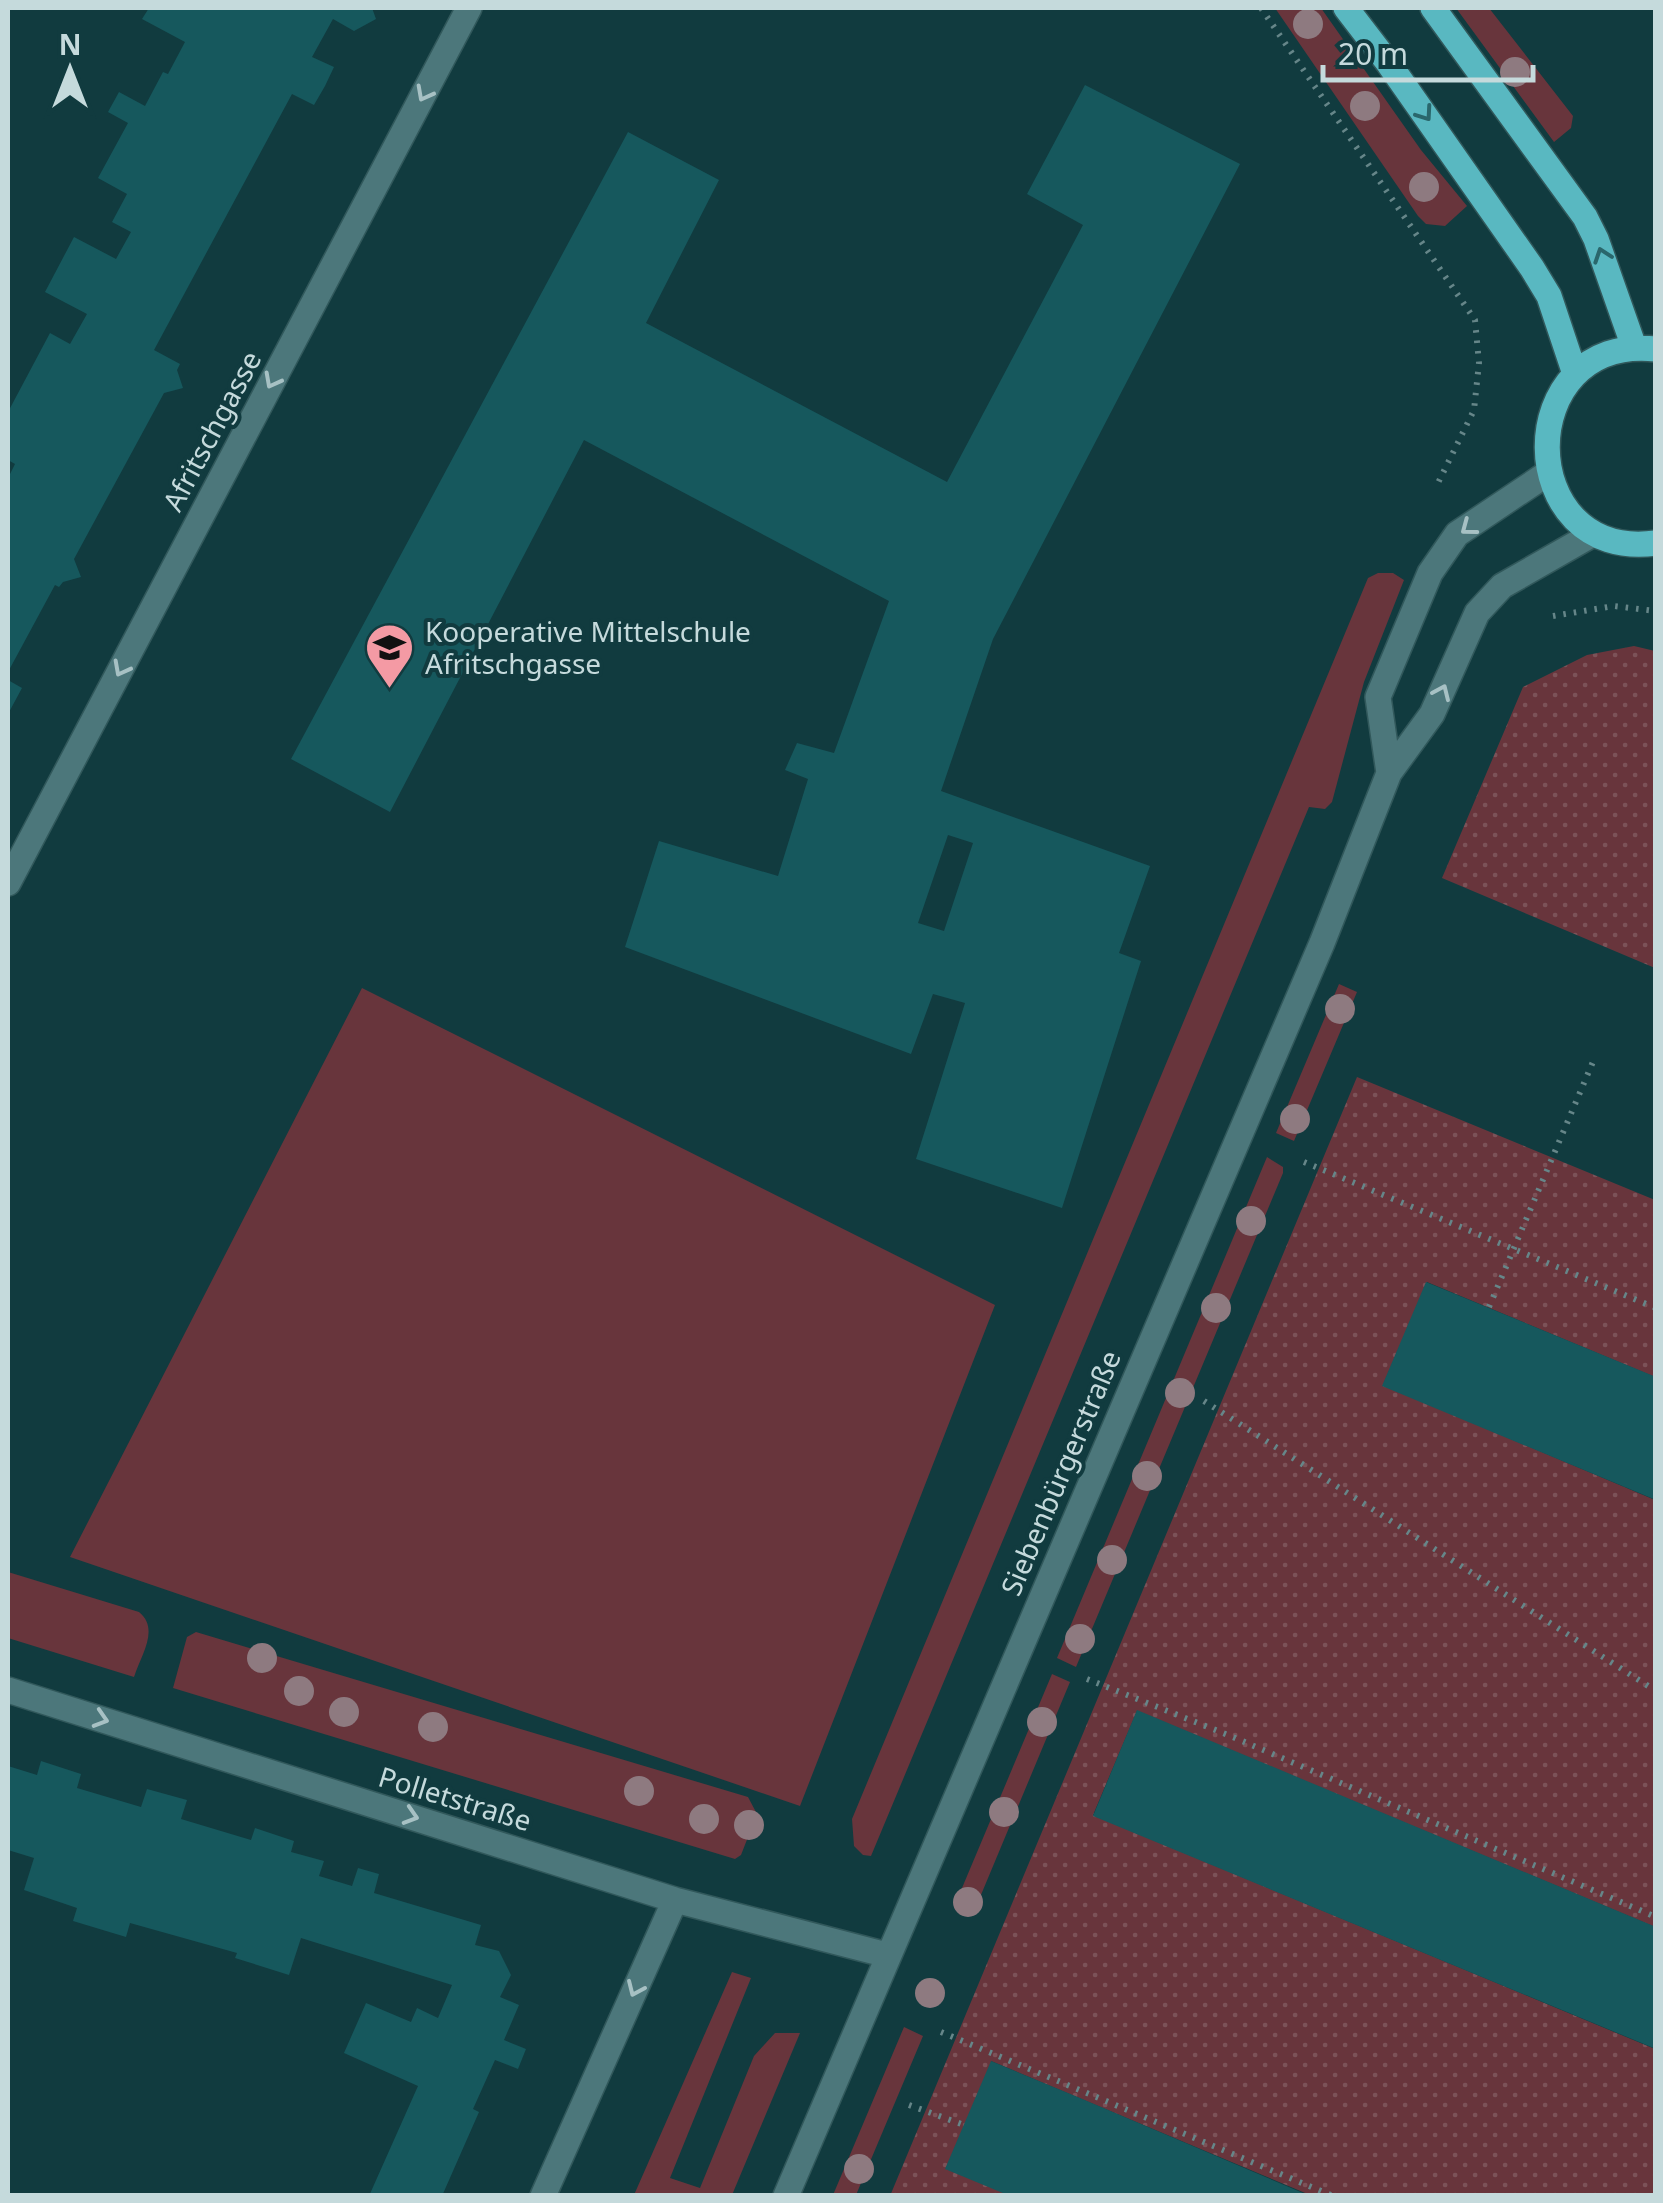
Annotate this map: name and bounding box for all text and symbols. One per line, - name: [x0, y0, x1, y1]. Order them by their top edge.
- north arrow: [20, 20, 120, 120]
- scale bar: [1323, 20, 1533, 82]
- text: N: [59, 25, 81, 63]
- text: 20 m: [1338, 33, 1408, 74]
- one-way arrow: [417, 83, 436, 101]
- one-way arrow: [1413, 103, 1431, 121]
- one-way arrow: [1593, 247, 1613, 264]
- street label: Afritschgasse: [153, 344, 269, 517]
- one-way arrow: [265, 371, 285, 389]
- one-way arrow: [1461, 516, 1479, 534]
- place label: Kooperative Mittelschule Afritschgasse: [425, 612, 751, 682]
- school or university icon: Kooperative Mittelschule Afritschgasse: [364, 622, 416, 690]
- one-way arrow: [113, 658, 133, 676]
- one-way arrow: [1430, 684, 1450, 702]
- street label: Siebenbürgerstraße: [991, 1344, 1129, 1601]
- one-way arrow: [91, 1707, 108, 1728]
- street label: Polletstraße: [374, 1757, 536, 1839]
- one-way arrow: [401, 1805, 418, 1825]
- one-way arrow: [628, 1979, 648, 1997]

